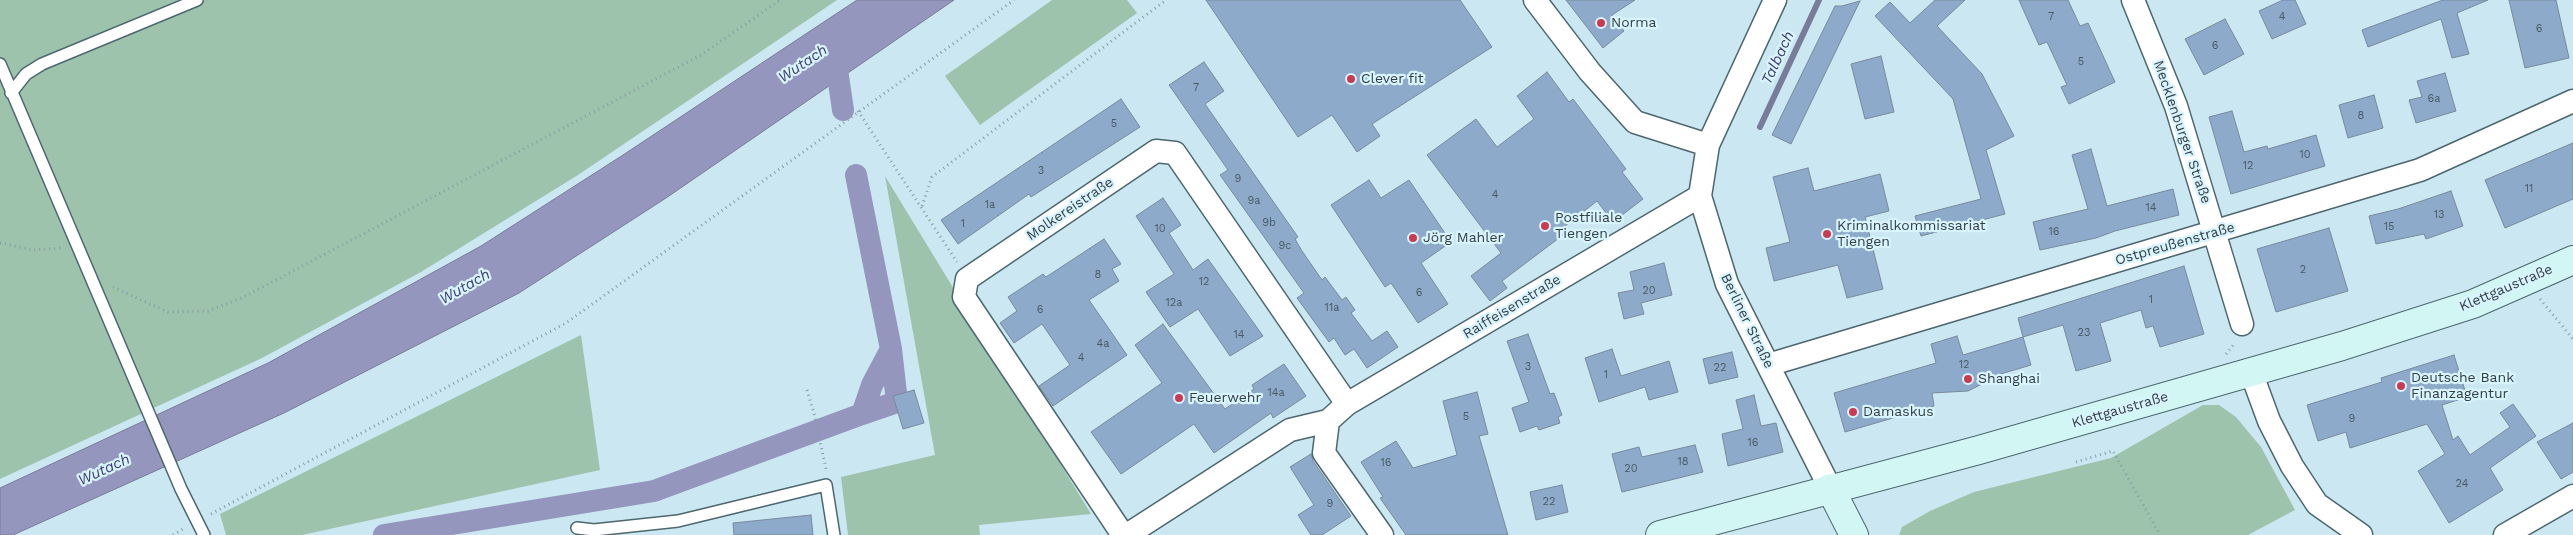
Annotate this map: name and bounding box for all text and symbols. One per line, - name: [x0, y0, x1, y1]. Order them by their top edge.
- house number: 7: [2048, 10, 2054, 24]
- house number: 4: [2279, 10, 2285, 24]
- place label: Norma: [1611, 15, 1657, 31]
- marker: Norma: [1595, 17, 1607, 29]
- house number: 6: [2536, 22, 2542, 36]
- water label: Talbach: [1758, 28, 1798, 88]
- house number: 6: [2212, 39, 2218, 53]
- water label: Wutach: [775, 41, 831, 87]
- house number: 5: [2078, 55, 2084, 69]
- street label: Mecklenburger Straße: [2150, 58, 2214, 206]
- place label: Clever fit: [1361, 71, 1424, 87]
- marker: Clever fit: [1345, 73, 1357, 85]
- house number: 7: [1193, 81, 1199, 95]
- house number: 6a: [2428, 92, 2440, 106]
- house number: 8: [2358, 109, 2364, 123]
- house number: 5: [1111, 117, 1117, 131]
- house number: 10: [2299, 148, 2311, 162]
- house number: 12: [2243, 159, 2253, 173]
- house number: 3: [1038, 164, 1044, 178]
- house number: 9: [1235, 172, 1241, 186]
- street label: Molkereistraße: [1023, 174, 1117, 244]
- house number: 11: [2525, 182, 2533, 196]
- house number: 4: [1492, 188, 1498, 202]
- house number: 9a: [1247, 194, 1261, 208]
- house number: 1a: [985, 198, 995, 212]
- house number: 14: [2145, 201, 2157, 215]
- house number: 13: [2434, 208, 2444, 222]
- place label: Postfiliale Tiengen: [1555, 210, 1622, 242]
- house number: 9b: [1262, 216, 1276, 230]
- house number: 1: [961, 217, 965, 231]
- place label: Kriminalkommissariat Tiengen: [1837, 218, 1986, 250]
- street label: Ostpreußenstraße: [2113, 219, 2237, 269]
- marker: Postfiliale Tiengen: [1539, 220, 1551, 232]
- house number: 15: [2384, 220, 2394, 234]
- house number: 10: [1154, 222, 1166, 236]
- house number: 16: [2049, 225, 2059, 239]
- marker: Kriminalkommissariat Tiengen: [1821, 228, 1833, 240]
- place label: Jörg Mahler: [1423, 230, 1503, 246]
- marker: Jörg Mahler: [1407, 232, 1419, 244]
- house number: 9c: [1279, 239, 1291, 253]
- street label: Klettgaustraße: [2457, 261, 2555, 315]
- house number: 2: [2300, 263, 2306, 277]
- water label: Wutach: [437, 265, 493, 309]
- house number: 8: [1095, 268, 1101, 282]
- street label: Raiffeisenstraße: [1460, 271, 1564, 343]
- street label: Berliner Straße: [1717, 271, 1777, 371]
- house number: 12: [1199, 275, 1209, 289]
- house number: 20: [1642, 284, 1656, 298]
- house number: 6: [1416, 286, 1422, 300]
- house number: 1: [2149, 293, 2153, 307]
- house number: 12a: [1166, 296, 1182, 310]
- house number: 11a: [1325, 301, 1339, 315]
- house number: 6: [1037, 303, 1043, 317]
- house number: 23: [2078, 326, 2090, 340]
- house number: 14: [1233, 328, 1245, 342]
- house number: 4a: [1097, 337, 1109, 351]
- house number: 4: [1078, 351, 1084, 365]
- house number: 12: [1959, 358, 1969, 372]
- house number: 3: [1525, 360, 1531, 374]
- house number: 22: [1714, 361, 1726, 375]
- house number: 1: [1604, 368, 1608, 382]
- place label: Deutsche Bank Finanzagentur: [2411, 370, 2514, 402]
- place label: Shanghai: [1978, 371, 2040, 387]
- marker: Shanghai: [1962, 373, 1974, 385]
- marker: Deutsche Bank Finanzagentur: [2395, 380, 2407, 392]
- house number: 14a: [1267, 386, 1285, 400]
- street label: Klettgaustraße: [2070, 388, 2170, 432]
- place label: Feuerwehr: [1189, 390, 1261, 406]
- marker: Feuerwehr: [1173, 392, 1185, 404]
- place label: Damaskus: [1863, 404, 1934, 420]
- marker: Damaskus: [1847, 406, 1859, 418]
- house number: 5: [1463, 410, 1469, 424]
- house number: 9: [2349, 412, 2355, 426]
- house number: 16: [1748, 436, 1758, 450]
- water label: Wutach: [75, 450, 133, 490]
- house number: 18: [1677, 455, 1689, 469]
- house number: 16: [1381, 456, 1391, 470]
- house number: 20: [1624, 462, 1638, 476]
- house number: 24: [2456, 477, 2468, 491]
- house number: 22: [1543, 495, 1555, 509]
- house number: 9: [1327, 497, 1333, 511]

